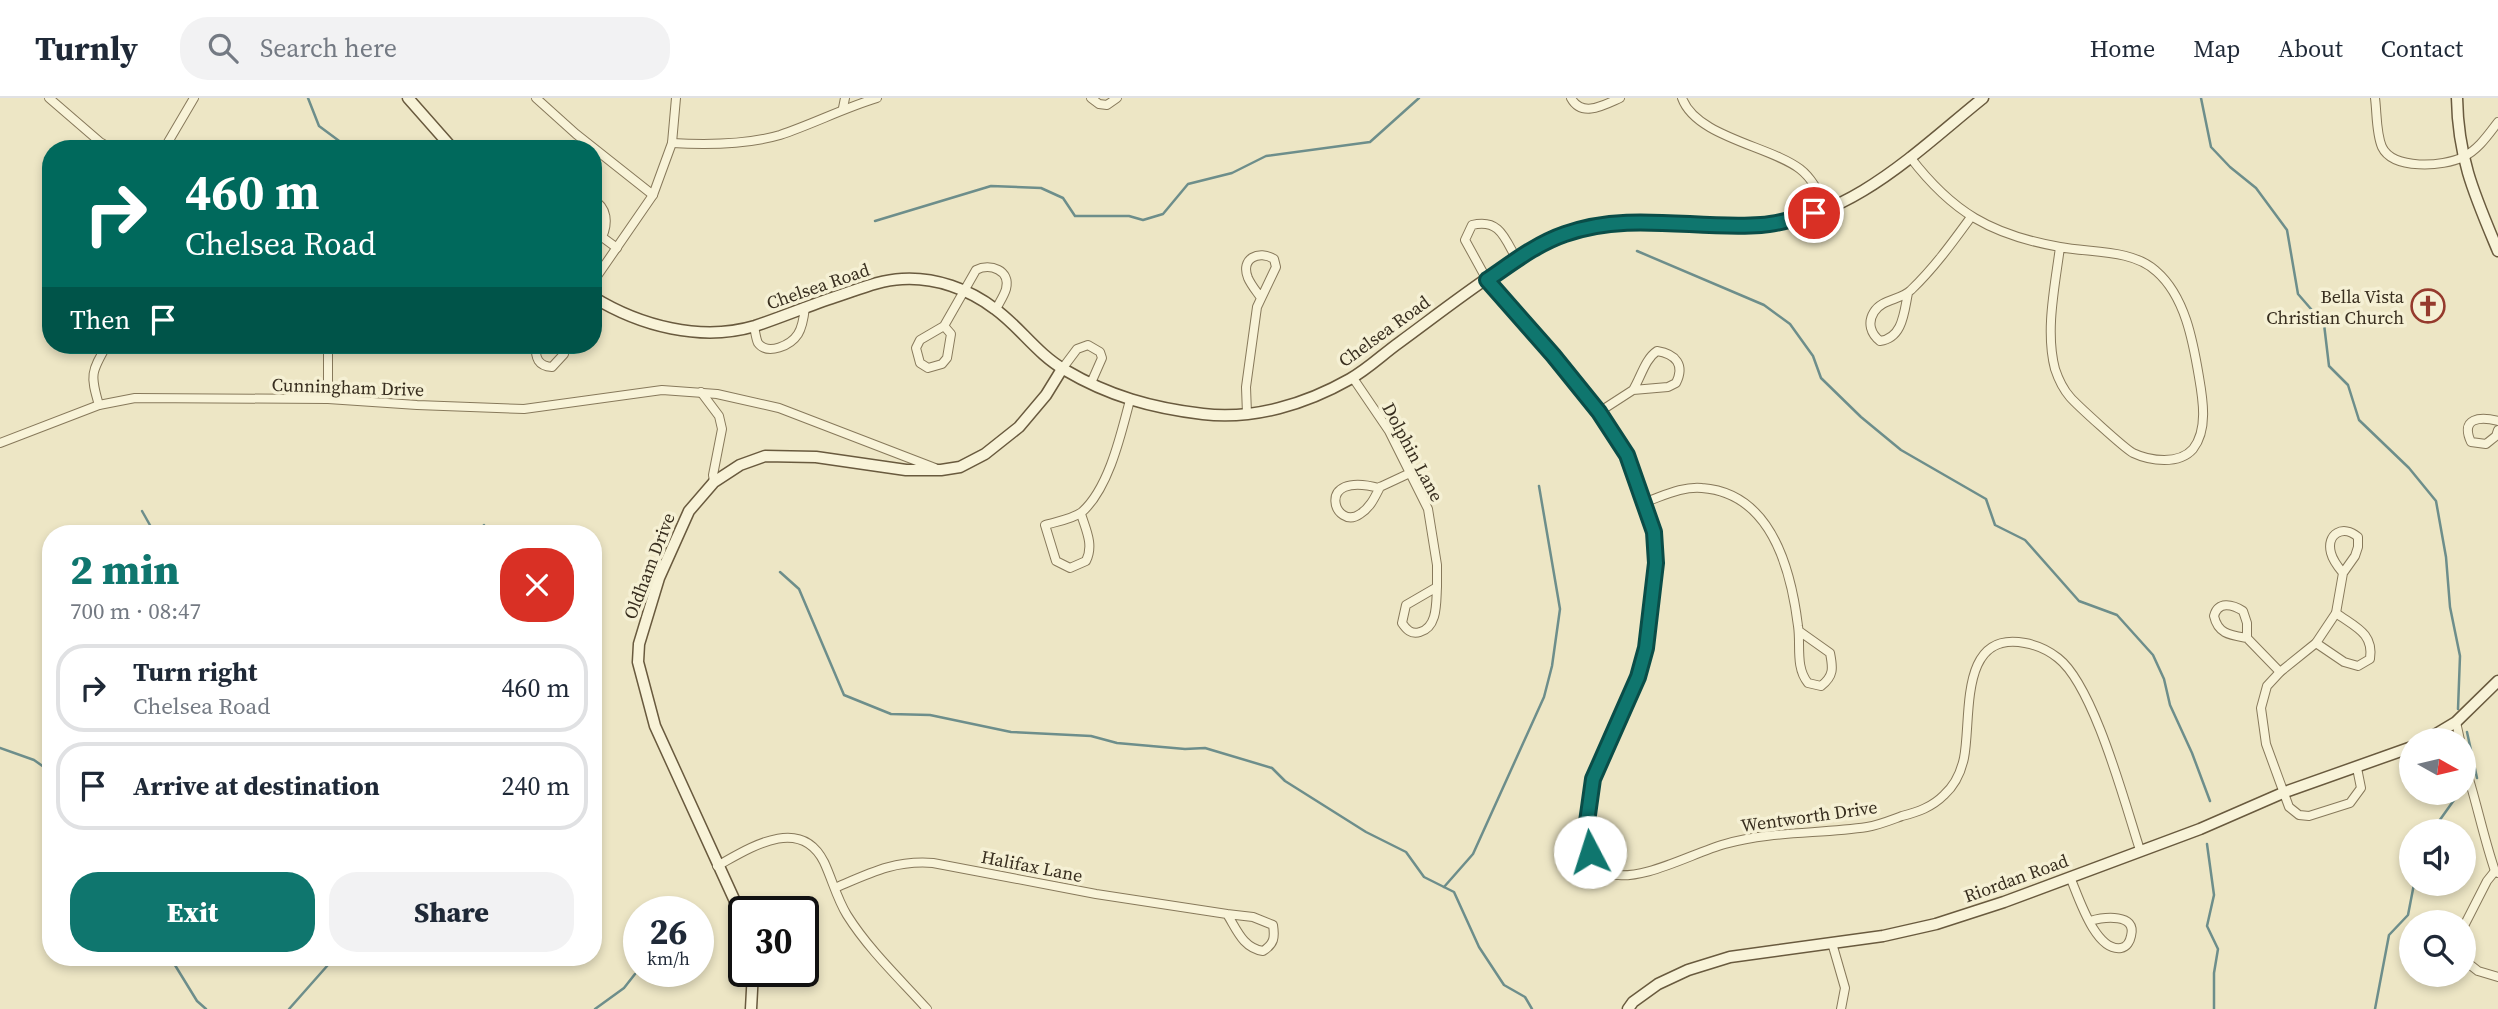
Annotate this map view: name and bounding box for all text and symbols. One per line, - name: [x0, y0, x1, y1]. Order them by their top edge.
- search box: [180, 17, 670, 80]
- text: Turnly: [35, 26, 138, 71]
- icon: search: [204, 29, 242, 67]
- text: Search here: [260, 30, 397, 66]
- text: Home: [2090, 32, 2155, 65]
- text: Map: [2193, 32, 2240, 65]
- text: About: [2278, 32, 2343, 65]
- text: Contact: [2381, 32, 2463, 65]
- text: 460 m: [185, 158, 320, 225]
- icon: right: [70, 168, 161, 259]
- pin: [1784, 183, 1844, 243]
- icon: arrive: [1795, 194, 1833, 232]
- text: Chelsea Road: [185, 222, 376, 266]
- street label: Chelsea Road: [763, 257, 873, 315]
- place label: Bella Vista Christian Church: [2266, 284, 2405, 330]
- church icon: Bella Vista Christian Church: [2409, 287, 2447, 325]
- street label: Chelsea Road: [1333, 289, 1435, 373]
- icon: arrive: [144, 301, 182, 339]
- text: Then: [70, 302, 130, 338]
- street label: Cunningham Drive: [271, 372, 425, 402]
- street label: Dolphin Lane: [1376, 398, 1450, 506]
- street label: Oldham Drive: [617, 509, 681, 623]
- text: 2 min: [70, 540, 180, 598]
- button: close: [500, 548, 574, 622]
- text: 700 m · 08:47: [70, 595, 201, 627]
- text: Turn right: [133, 654, 257, 690]
- icon: right: [74, 669, 112, 707]
- text: 460 m: [502, 670, 570, 706]
- text: Chelsea Road: [133, 690, 270, 722]
- north arrow: [2399, 728, 2476, 805]
- map controls: [2399, 728, 2476, 987]
- icon: arrive: [74, 767, 112, 805]
- text: Arrive at destination: [133, 768, 380, 804]
- text: 240 m: [502, 768, 570, 804]
- street label: Wentworth Drive: [1739, 794, 1879, 838]
- position arrow: [1553, 815, 1627, 889]
- button: sound: [2399, 819, 2476, 896]
- street label: Halifax Lane: [979, 844, 1085, 888]
- street label: Riordan Road: [1960, 848, 2072, 908]
- button: Exit: [70, 872, 315, 952]
- button: Share: [329, 872, 574, 952]
- speed limit sign: 30: [728, 896, 819, 987]
- text: 26: [650, 908, 687, 956]
- button: search: [2399, 910, 2476, 987]
- text: km/h: [647, 946, 690, 971]

